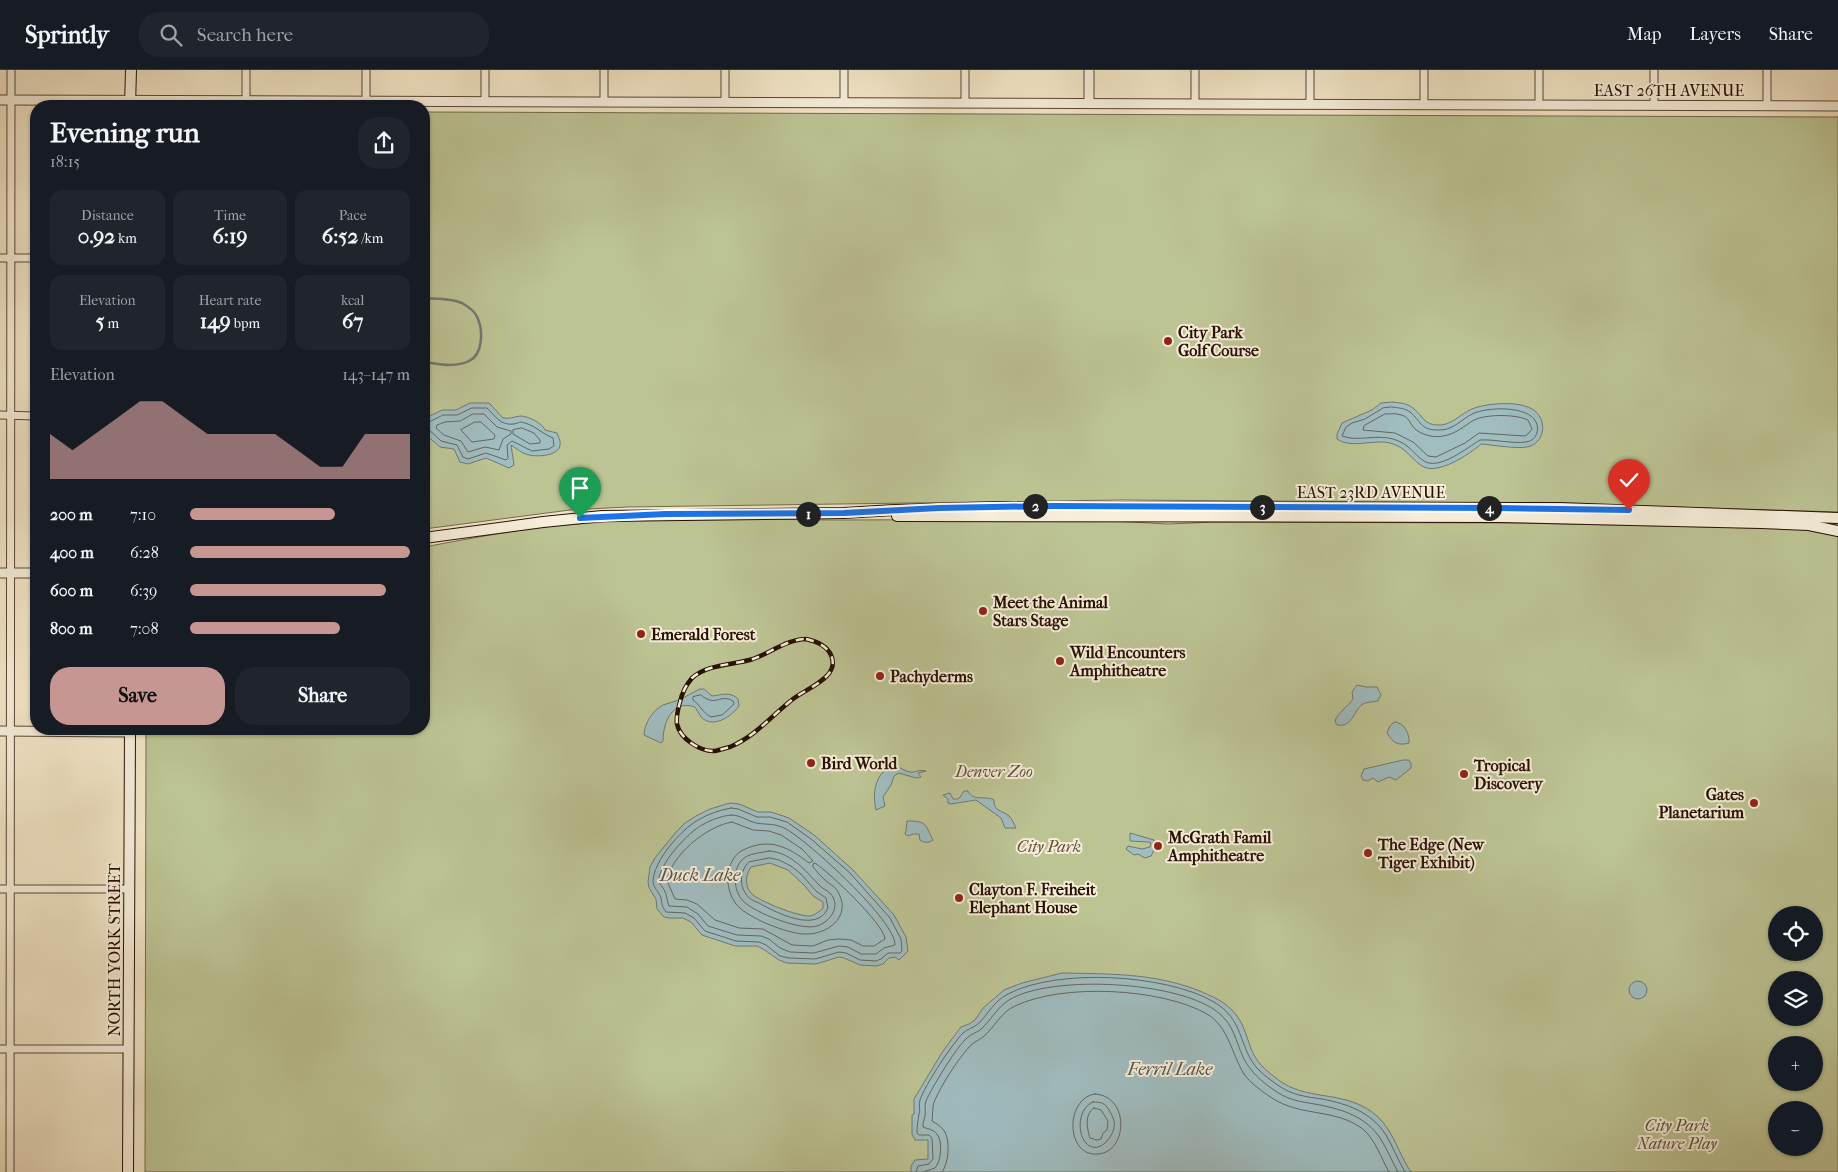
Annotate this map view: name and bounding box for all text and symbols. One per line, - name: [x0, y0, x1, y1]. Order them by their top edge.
- search box: [139, 12, 489, 57]
- text: Sprintly: [25, 21, 109, 49]
- icon: search: [157, 21, 185, 49]
- text: Search here: [197, 24, 293, 46]
- text: Map: [1627, 24, 1661, 45]
- text: Layers: [1689, 24, 1741, 45]
- text: Share: [1769, 24, 1813, 45]
- street label: EAST 26TH AVENUE: [1594, 81, 1744, 100]
- text: Evening run: [50, 116, 200, 149]
- button: share: [358, 117, 410, 169]
- text: 18:15: [50, 152, 80, 171]
- text: Distance: [81, 207, 134, 224]
- text: Time: [214, 207, 246, 224]
- text: Pace: [339, 207, 367, 224]
- text: 0.92: [78, 224, 115, 248]
- text: 6:19: [213, 224, 247, 248]
- text: 6:52: [322, 224, 358, 248]
- text: km: [115, 230, 137, 247]
- text: /km: [358, 230, 383, 247]
- text: Elevation: [79, 292, 136, 309]
- text: Heart rate: [199, 292, 261, 309]
- text: kcal: [341, 292, 364, 309]
- text: 5: [95, 309, 105, 333]
- text: 149: [200, 309, 231, 333]
- text: 67: [342, 309, 363, 333]
- text: m: [105, 315, 119, 332]
- text: bpm: [231, 315, 260, 332]
- place label: City Park Golf Course: [1178, 323, 1259, 360]
- marker: City Park Golf Course: [1162, 335, 1174, 347]
- text: Elevation: [50, 365, 115, 384]
- text: 143–147 m: [342, 365, 410, 384]
- pin: [1608, 459, 1650, 510]
- icon: check: [1615, 466, 1643, 494]
- pin: [559, 467, 601, 518]
- icon: arrive: [566, 474, 594, 502]
- street label: EAST 23RD AVENUE: [1297, 483, 1446, 502]
- pin: 2: [1022, 494, 1048, 518]
- pin: 3: [1250, 494, 1274, 520]
- pin: 4: [1476, 496, 1502, 520]
- text: 2: [1032, 498, 1039, 515]
- text: 3: [1260, 499, 1265, 516]
- text: 4: [1485, 500, 1494, 517]
- pin: 1: [796, 502, 820, 526]
- text: 200 m: [50, 505, 93, 524]
- text: 7:10: [130, 505, 156, 524]
- text: 1: [806, 506, 811, 523]
- text: 400 m: [50, 543, 94, 562]
- text: 6:28: [130, 543, 159, 562]
- text: 600 m: [50, 581, 93, 600]
- text: 6:39: [130, 581, 158, 600]
- place label: Meet the Animal Stars Stage: [992, 593, 1108, 631]
- marker: Meet the Animal Stars Stage: [977, 605, 989, 617]
- text: 800 m: [50, 619, 92, 638]
- text: 7:08: [130, 619, 158, 638]
- place label: Emerald Forest: [651, 625, 756, 644]
- marker: Emerald Forest: [635, 628, 647, 640]
- place label: Wild Encounters Amphitheatre: [1069, 643, 1185, 681]
- marker: Wild Encounters Amphitheatre: [1054, 655, 1066, 667]
- button: Save: [50, 667, 225, 725]
- button: Share: [235, 667, 410, 725]
- place label: Pachyderms: [890, 667, 973, 687]
- marker: Pachyderms: [874, 670, 886, 682]
- place label: Bird World: [821, 754, 899, 773]
- place label: Tropical Discovery: [1473, 756, 1544, 794]
- marker: Bird World: [805, 757, 817, 769]
- park label: Denver Zoo: [954, 762, 1033, 781]
- marker: Tropical Discovery: [1458, 768, 1470, 780]
- place label: Gates Planetarium: [1659, 785, 1745, 822]
- marker: Gates Planetarium: [1748, 797, 1760, 809]
- place label: McGrath Famil Amphitheatre: [1167, 828, 1272, 866]
- place label: The Edge (New Tiger Exhibit): [1377, 835, 1485, 873]
- park label: City Park: [1017, 837, 1081, 856]
- marker: McGrath Famil Amphitheatre: [1152, 840, 1164, 852]
- marker: The Edge (New Tiger Exhibit): [1362, 847, 1374, 859]
- street label: NORTH YORK STREET: [105, 863, 124, 1037]
- water label: Duck Lake: [659, 865, 741, 886]
- place label: Clayton F. Freiheit Elephant House: [969, 880, 1096, 918]
- marker: Clayton F. Freiheit Elephant House: [953, 892, 965, 904]
- map controls: [1768, 906, 1823, 1156]
- button: locate: [1768, 906, 1823, 961]
- button: layers: [1768, 971, 1823, 1026]
- button: +: [1768, 1036, 1823, 1091]
- water label: Ferril Lake: [1126, 1059, 1213, 1080]
- button: −: [1768, 1101, 1823, 1156]
- park label: City Park Nature Play: [1636, 1116, 1717, 1153]

